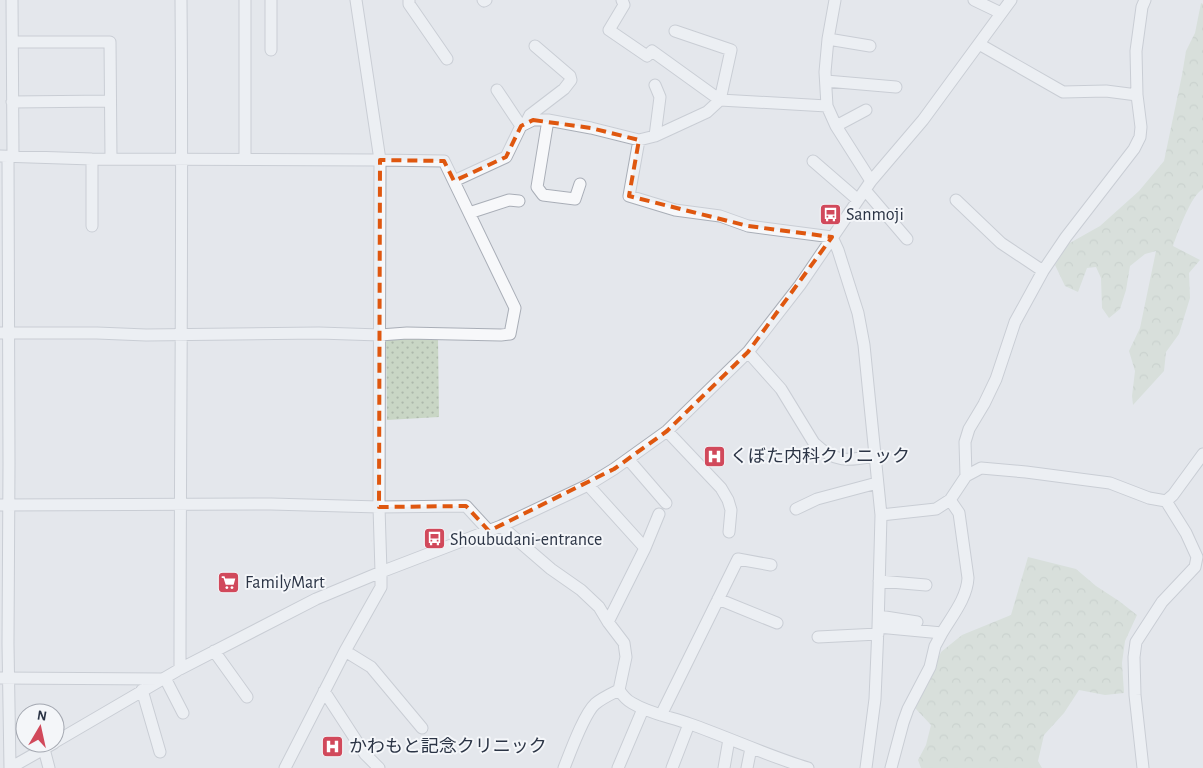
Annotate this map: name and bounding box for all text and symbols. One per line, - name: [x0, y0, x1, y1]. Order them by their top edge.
- bus stop icon: Sanmoji: [818, 202, 842, 226]
- place label: Sanmoji: [846, 206, 904, 224]
- hospital icon: くぼた内科クリニック: [702, 444, 726, 468]
- place label: くぼた内科クリニック: [730, 447, 910, 466]
- bus stop icon: Shoubudani-entrance: [422, 527, 446, 551]
- place label: Shoubudani-entrance: [450, 531, 602, 549]
- supermarket icon: FamilyMart: [217, 570, 241, 594]
- place label: FamilyMart: [245, 574, 325, 592]
- north arrow: [15, 703, 65, 753]
- text: N: [36, 708, 48, 724]
- hospital icon: かわもと記念クリニック: [321, 734, 345, 758]
- place label: かわもと記念クリニック: [349, 737, 547, 756]

